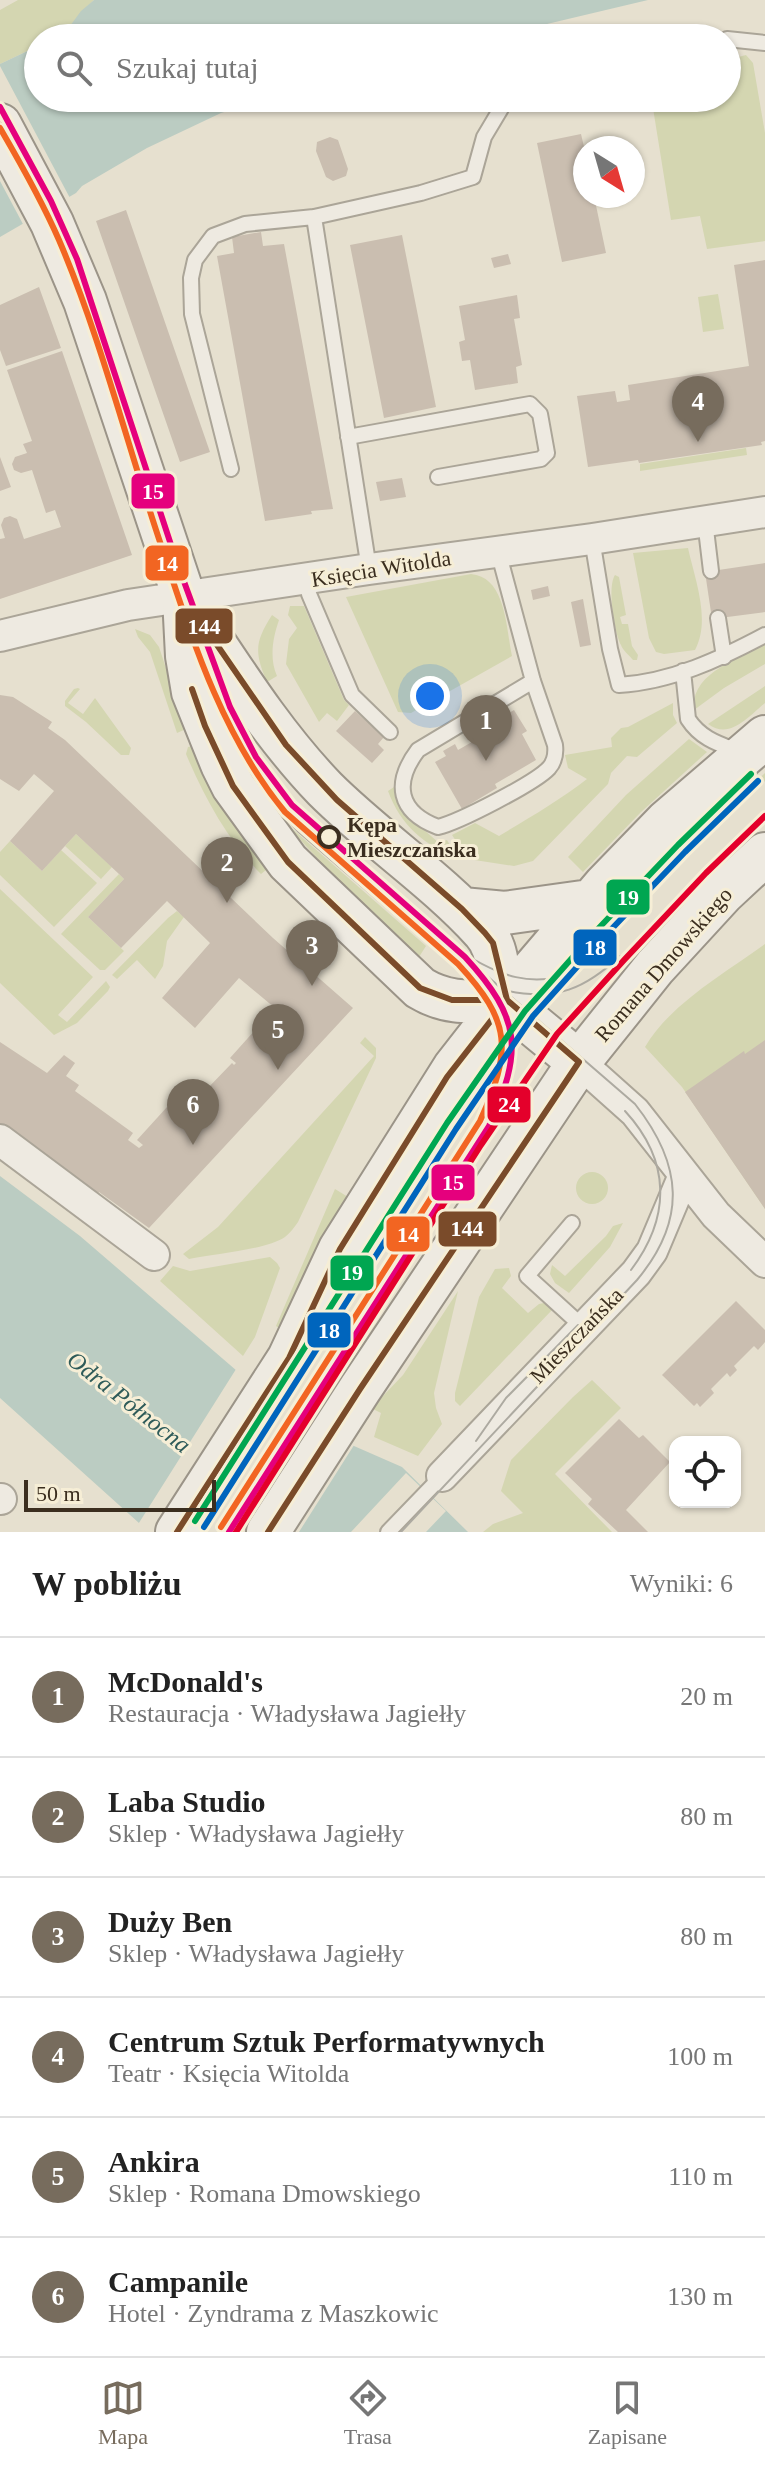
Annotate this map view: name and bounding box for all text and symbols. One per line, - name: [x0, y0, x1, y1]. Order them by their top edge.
- search box: [24, 24, 741, 112]
- icon: search: [52, 46, 96, 90]
- text: Szukaj tutaj: [116, 51, 258, 84]
- north arrow: [573, 136, 645, 208]
- pin: 4: [672, 376, 724, 442]
- line badge: 15: [130, 472, 176, 510]
- text: 15: [142, 479, 164, 504]
- line badge: 14: [144, 544, 190, 582]
- street label: Księcia Witolda: [309, 545, 453, 592]
- text: 14: [156, 551, 178, 576]
- line badge: 144: [174, 607, 234, 645]
- text: 144: [188, 614, 221, 639]
- your location: [410, 676, 450, 716]
- pin: 1: [460, 695, 512, 761]
- place label: Kępa Mieszczańska: [347, 812, 477, 862]
- marker: Kępa Mieszczańska: [318, 826, 340, 848]
- pin: 2: [201, 837, 253, 903]
- line badge: 19: [605, 878, 651, 916]
- street label: Romana Dmowskiego: [590, 882, 737, 1047]
- text: 19: [617, 885, 639, 910]
- pin: 3: [286, 920, 338, 986]
- line badge: 18: [572, 928, 618, 967]
- text: 18: [584, 935, 606, 960]
- pin: 5: [252, 1004, 304, 1070]
- pin: 6: [167, 1079, 219, 1145]
- line badge: 24: [486, 1085, 532, 1124]
- text: 24: [498, 1092, 520, 1117]
- line badge: 15: [430, 1163, 476, 1202]
- text: 15: [442, 1170, 464, 1195]
- line badge: 144: [437, 1210, 498, 1248]
- line badge: 14: [385, 1215, 431, 1253]
- text: 144: [451, 1216, 484, 1241]
- text: 14: [397, 1222, 419, 1247]
- line badge: 19: [329, 1254, 375, 1292]
- text: 19: [341, 1260, 363, 1285]
- street label: Mieszczańska: [525, 1282, 628, 1388]
- line badge: 18: [306, 1311, 352, 1349]
- text: 18: [318, 1318, 340, 1343]
- water label: Odra Północna: [62, 1346, 196, 1458]
- map controls: [669, 1436, 741, 1508]
- button: locate: [669, 1436, 741, 1508]
- scale bar: [24, 1476, 216, 1512]
- text: 50 m: [36, 1481, 81, 1506]
- text: W pobliżu: [32, 1565, 182, 1602]
- text: Wyniki: 6: [630, 1569, 733, 1598]
- text: McDonald's: [108, 1665, 263, 1698]
- text: 1: [52, 1682, 65, 1711]
- text: 20 m: [680, 1682, 733, 1711]
- text: Restauracja · Władysława Jagiełły: [108, 1699, 466, 1728]
- text: Laba Studio: [108, 1785, 266, 1818]
- text: 2: [52, 1802, 65, 1831]
- text: 80 m: [680, 1802, 733, 1831]
- text: Sklep · Władysława Jagiełły: [108, 1819, 404, 1848]
- text: Duży Ben: [108, 1905, 232, 1938]
- text: 3: [52, 1922, 65, 1951]
- text: 80 m: [680, 1922, 733, 1951]
- text: Sklep · Władysława Jagiełły: [108, 1939, 404, 1968]
- text: Centrum Sztuk Performatywnych: [108, 2025, 545, 2058]
- text: 4: [52, 2042, 65, 2071]
- text: 100 m: [667, 2042, 733, 2071]
- text: Teatr · Księcia Witolda: [108, 2059, 349, 2088]
- text: Ankira: [108, 2145, 200, 2178]
- text: 5: [52, 2162, 65, 2191]
- text: 110 m: [668, 2162, 733, 2191]
- text: Sklep · Romana Dmowskiego: [108, 2179, 421, 2208]
- text: Campanile: [108, 2265, 248, 2298]
- text: 6: [52, 2282, 65, 2311]
- text: 130 m: [667, 2282, 733, 2311]
- text: Hotel · Zyndrama z Maszkowic: [108, 2299, 439, 2328]
- tab: Mapa: [98, 2376, 148, 2450]
- tab: Trasa: [344, 2376, 392, 2450]
- tab: Zapisane: [588, 2376, 667, 2450]

